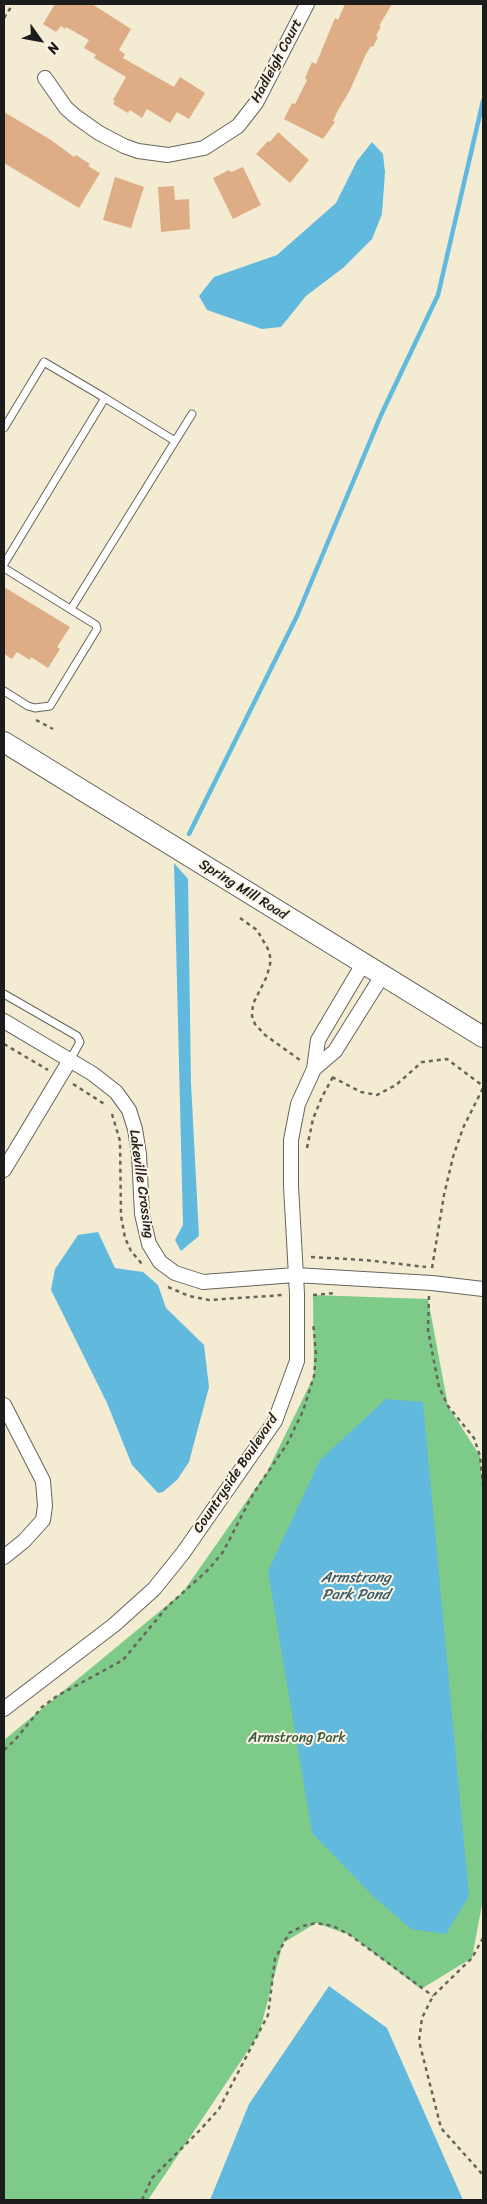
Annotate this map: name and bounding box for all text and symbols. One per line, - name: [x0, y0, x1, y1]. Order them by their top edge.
- north arrow: [15, 15, 65, 65]
- street label: Hadleigh Court: [248, 16, 306, 106]
- text: N: [40, 37, 66, 59]
- street label: Spring Mill Road: [196, 856, 290, 924]
- street label: Lakeville Crossing: [125, 1129, 157, 1239]
- street label: Countryside Boulevard: [190, 1412, 282, 1536]
- water label: Armstrong Park Pond: [321, 1569, 391, 1604]
- park label: Armstrong Park: [248, 1730, 346, 1746]

